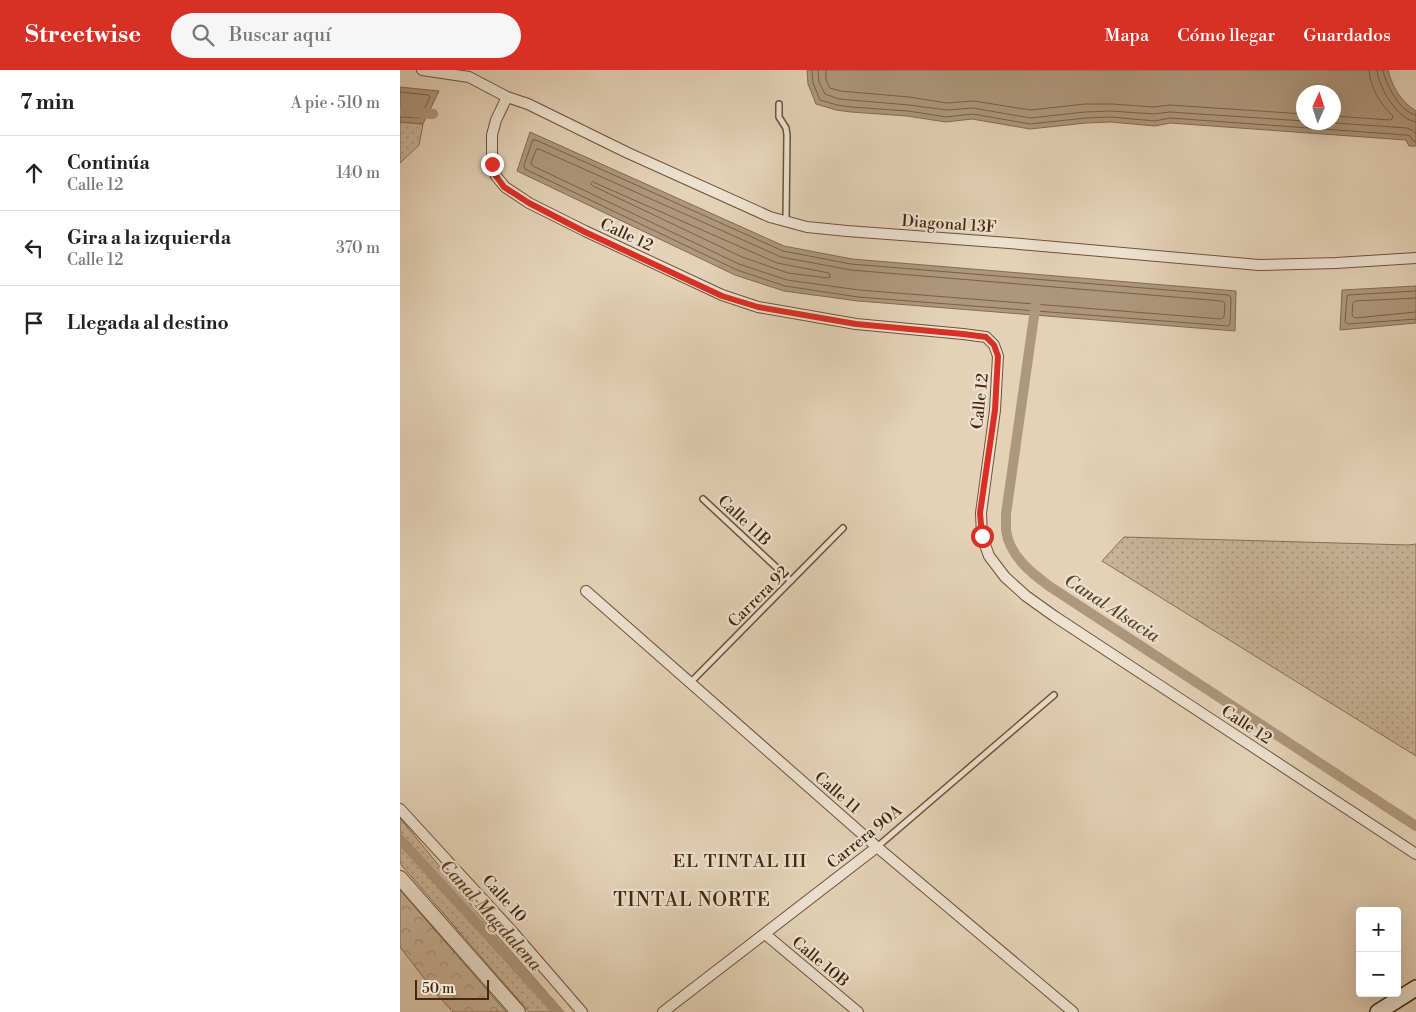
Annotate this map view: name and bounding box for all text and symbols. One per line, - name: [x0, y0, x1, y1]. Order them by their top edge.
- search box: [171, 13, 521, 58]
- text: Streetwise: [25, 20, 141, 50]
- icon: search: [189, 21, 217, 49]
- text: Buscar aquí: [229, 23, 331, 47]
- text: Mapa: [1105, 24, 1149, 47]
- text: Cómo llegar: [1177, 24, 1275, 47]
- text: Guardados: [1303, 24, 1391, 47]
- north arrow: [1296, 85, 1341, 130]
- text: 7 min: [20, 90, 74, 116]
- text: A pie · 510 m: [291, 93, 380, 113]
- text: Continúa: [67, 151, 150, 175]
- route end: [481, 153, 504, 176]
- icon: ahead: [20, 159, 48, 187]
- text: 140 m: [336, 163, 380, 183]
- text: Calle 12: [67, 175, 123, 195]
- street label: Diagonal 13F: [901, 211, 997, 237]
- street label: Calle 12: [597, 214, 656, 256]
- text: Gira a la izquierda: [67, 226, 231, 250]
- icon: left: [20, 234, 48, 262]
- text: 370 m: [336, 238, 380, 258]
- text: Calle 12: [67, 250, 123, 270]
- icon: arrive: [20, 309, 48, 337]
- text: Llegada al destino: [67, 311, 229, 335]
- street label: Calle 12: [967, 372, 993, 430]
- street label: Calle 11B: [714, 491, 775, 550]
- route start: [971, 525, 994, 548]
- street label: Carrera 92: [724, 562, 793, 631]
- water label: Canal Alsacia: [1060, 569, 1165, 648]
- street label: Calle 12: [1217, 701, 1276, 749]
- street label: Calle 11: [810, 767, 864, 818]
- street label: Carrera 90A: [823, 800, 907, 873]
- district label: EL TINTAL III: [673, 850, 807, 873]
- water label: Canal Magdalena: [435, 855, 547, 976]
- street label: Calle 10: [478, 871, 531, 927]
- district label: TINTAL NORTE: [613, 888, 771, 912]
- map controls: [1356, 907, 1401, 997]
- button: +: [1356, 907, 1401, 952]
- street label: Calle 10B: [788, 932, 853, 991]
- button: −: [1356, 952, 1401, 997]
- scale bar: [415, 977, 489, 1000]
- text: 50 m: [422, 980, 454, 998]

